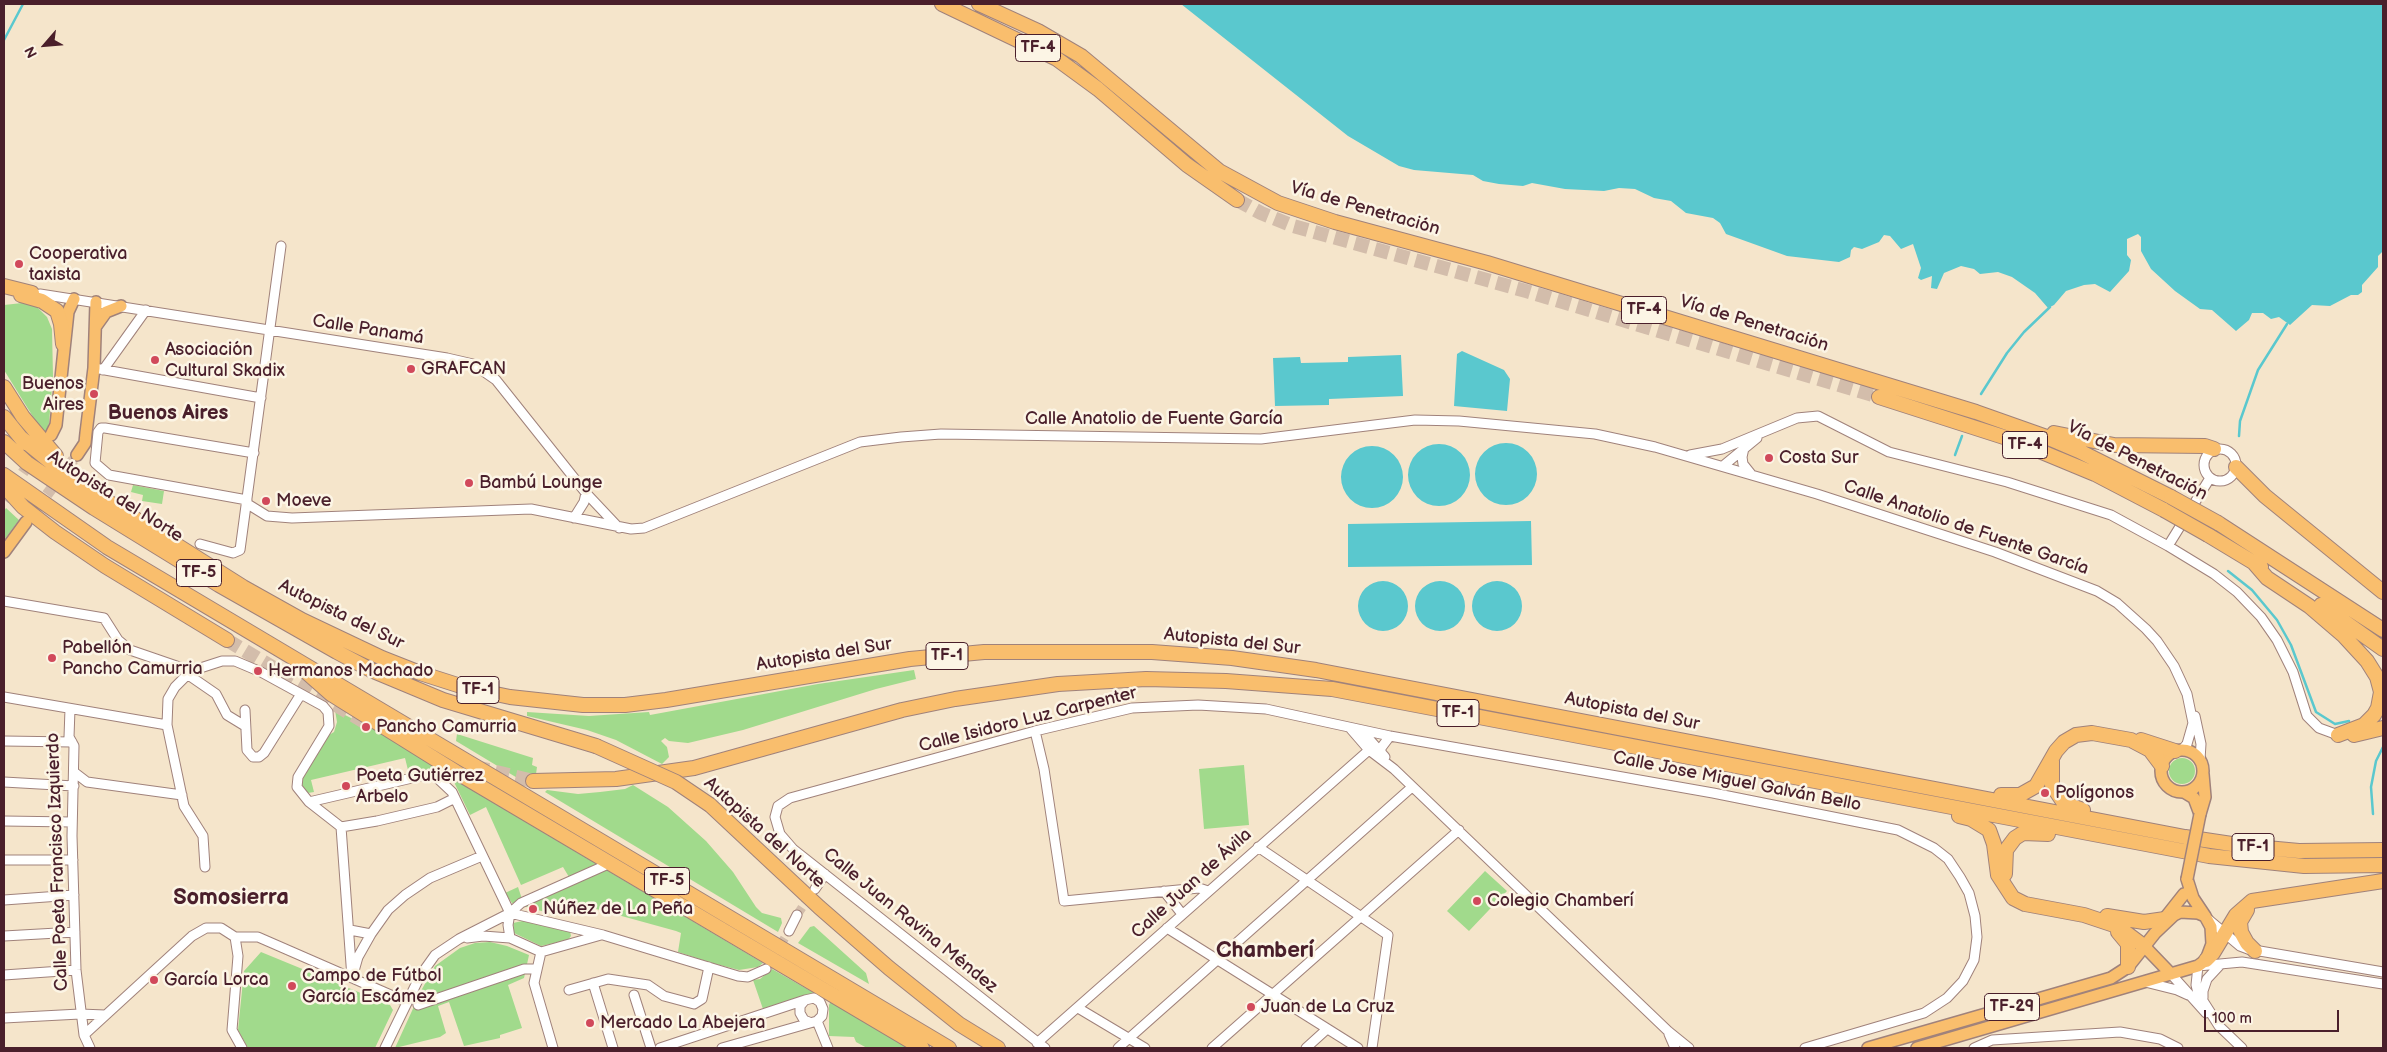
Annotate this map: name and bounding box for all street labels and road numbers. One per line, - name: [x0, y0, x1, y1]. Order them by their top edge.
- road number: TF-4: [1016, 34, 1060, 62]
- street label: Vía de Penetración: [1288, 177, 1442, 241]
- street label: Vía de Penetración: [1677, 291, 1831, 357]
- road number: TF-4: [1622, 296, 1666, 324]
- street label: Calle Panamá: [311, 311, 425, 349]
- street label: Calle Anatolio de Fuente García: [1025, 408, 1283, 430]
- street label: Vía de Penetración: [2063, 416, 2211, 506]
- road number: TF-4: [2002, 432, 2048, 458]
- street label: Autopista del Norte: [43, 447, 187, 547]
- street label: Calle Anatolio de Fuente García: [1841, 476, 2091, 580]
- road number: TF-5: [176, 560, 222, 586]
- street label: Autopista del Sur: [275, 575, 407, 655]
- street label: Autopista del Sur: [1163, 624, 1301, 660]
- street label: Autopista del Sur: [755, 634, 893, 676]
- road number: TF-1: [926, 642, 968, 669]
- road number: TF-1: [457, 676, 499, 704]
- street label: Calle Isidoro Luz Carpenter: [917, 682, 1139, 758]
- street label: Autopista del Sur: [1563, 688, 1701, 736]
- road number: TF-1: [1437, 700, 1479, 726]
- street label: Calle Poeta Francisco Izquierdo: [43, 732, 73, 992]
- street label: Calle Jose Miguel Galván Bello: [1611, 747, 1863, 817]
- street label: Autopista del Norte: [699, 773, 829, 893]
- street label: Calle Juan de Ávila: [1127, 824, 1257, 944]
- road number: TF-1: [2232, 834, 2274, 860]
- street label: Calle Juan Ravina Méndez: [818, 844, 1002, 998]
- road number: TF-5: [644, 868, 690, 894]
- road number: TF-29: [1984, 994, 2040, 1020]

